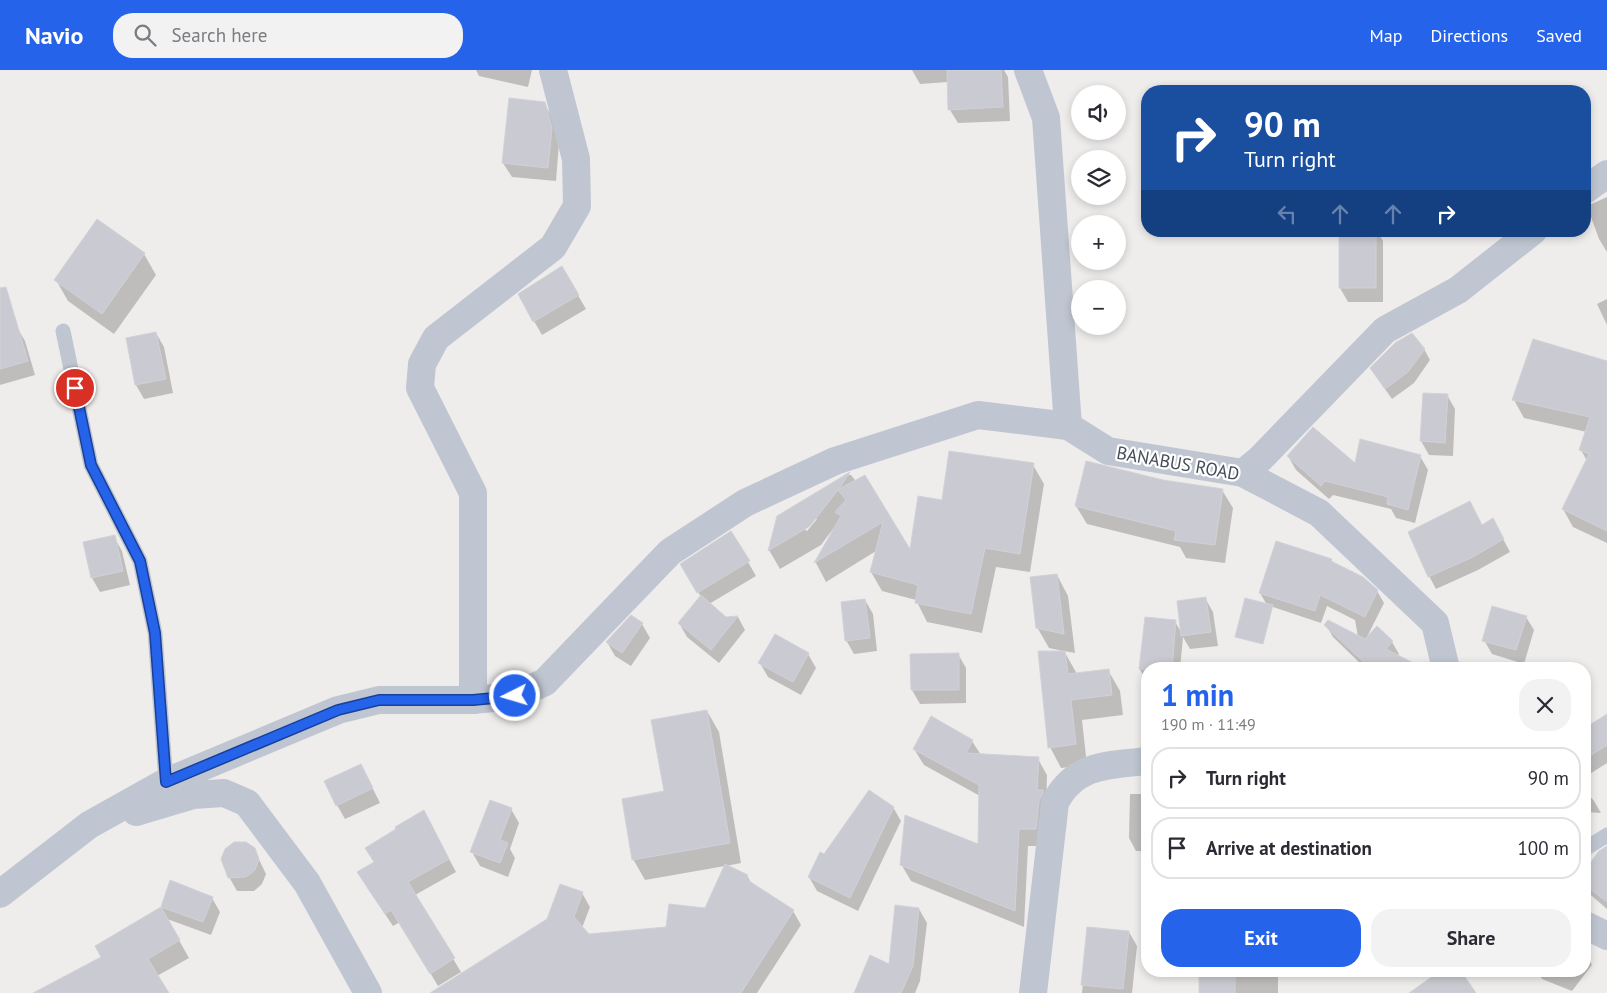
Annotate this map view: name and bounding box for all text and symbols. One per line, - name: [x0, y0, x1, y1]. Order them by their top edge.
- search box: [113, 13, 463, 58]
- text: Navio: [25, 20, 83, 51]
- icon: search: [131, 21, 159, 49]
- text: Search here: [171, 23, 267, 47]
- text: Map: [1370, 24, 1402, 47]
- text: Directions: [1430, 24, 1508, 47]
- text: Saved: [1536, 24, 1582, 47]
- map controls: [1071, 85, 1126, 335]
- button: sound: [1071, 85, 1126, 140]
- text: 90 m: [1244, 101, 1321, 147]
- icon: right: [1161, 105, 1226, 170]
- text: Turn right: [1244, 145, 1336, 173]
- button: layers: [1071, 150, 1126, 205]
- icon: left: [1273, 200, 1301, 228]
- icon: ahead: [1326, 200, 1354, 228]
- icon: ahead: [1379, 200, 1407, 228]
- icon: right: [1432, 200, 1460, 228]
- button: +: [1071, 215, 1126, 270]
- button: −: [1071, 280, 1126, 335]
- pin: [54, 367, 96, 409]
- icon: arrive: [61, 374, 89, 402]
- street label: BANABUS ROAD: [1115, 441, 1241, 485]
- position arrow: [488, 669, 540, 721]
- text: 1 min: [1161, 675, 1234, 714]
- button: close: [1519, 679, 1571, 731]
- text: 190 m · 11:49: [1161, 714, 1256, 734]
- icon: right: [1163, 764, 1191, 792]
- text: Turn right: [1206, 766, 1286, 790]
- text: 90 m: [1528, 766, 1569, 790]
- icon: arrive: [1163, 834, 1191, 862]
- text: Arrive at destination: [1206, 836, 1372, 860]
- text: 100 m: [1517, 836, 1569, 860]
- button: Exit: [1161, 909, 1361, 967]
- button: Share: [1371, 909, 1571, 967]

